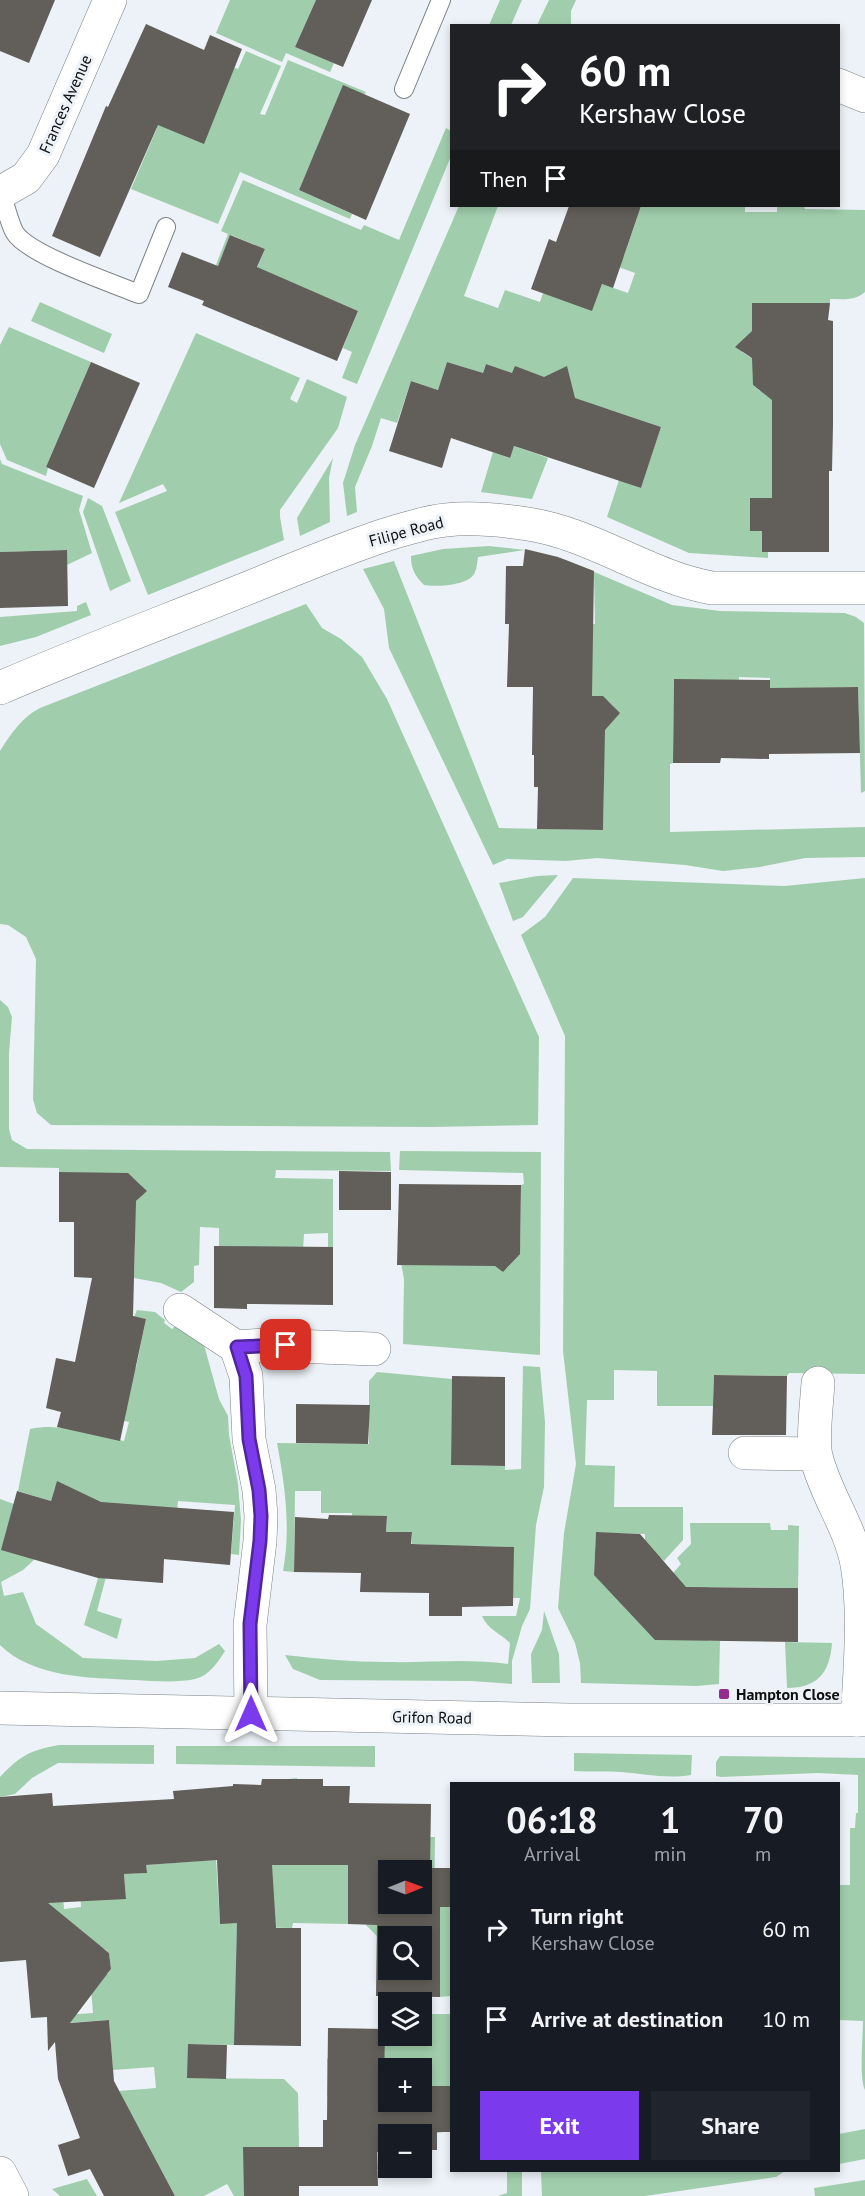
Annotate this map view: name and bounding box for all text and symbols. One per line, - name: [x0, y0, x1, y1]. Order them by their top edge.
- text: 60 m: [579, 43, 671, 98]
- icon: right: [480, 48, 558, 126]
- street label: Frances Avenue: [34, 52, 96, 156]
- text: Kershaw Close: [579, 96, 746, 130]
- icon: arrive: [539, 162, 572, 195]
- text: Then: [480, 165, 527, 193]
- street label: Filipe Road: [366, 511, 446, 551]
- pin: [260, 1319, 311, 1370]
- icon: arrive: [269, 1328, 302, 1361]
- position arrow: [219, 1682, 283, 1746]
- place label: Hampton Close: [736, 1684, 840, 1704]
- marker: Hampton Close: [717, 1687, 731, 1701]
- street label: Grifon Road: [392, 1706, 472, 1728]
- text: 06:18: [506, 1796, 598, 1843]
- text: 1: [660, 1796, 680, 1843]
- text: 70: [743, 1796, 784, 1843]
- text: Arrival: [524, 1841, 580, 1867]
- text: min: [654, 1841, 687, 1867]
- text: m: [755, 1841, 771, 1867]
- north arrow: [378, 1860, 432, 1914]
- map controls: [378, 1860, 432, 2178]
- text: Turn right: [531, 1902, 623, 1930]
- icon: right: [480, 1913, 513, 1946]
- text: 60 m: [762, 1915, 810, 1943]
- button: search: [378, 1926, 432, 1980]
- text: Kershaw Close: [531, 1930, 655, 1956]
- button: layers: [378, 1992, 432, 2046]
- icon: arrive: [480, 2003, 513, 2036]
- text: Arrive at destination: [531, 2005, 723, 2033]
- text: 10 m: [762, 2005, 810, 2033]
- button: +: [378, 2058, 432, 2112]
- button: Exit: [480, 2091, 639, 2160]
- button: Share: [651, 2091, 810, 2160]
- button: −: [378, 2124, 432, 2178]

